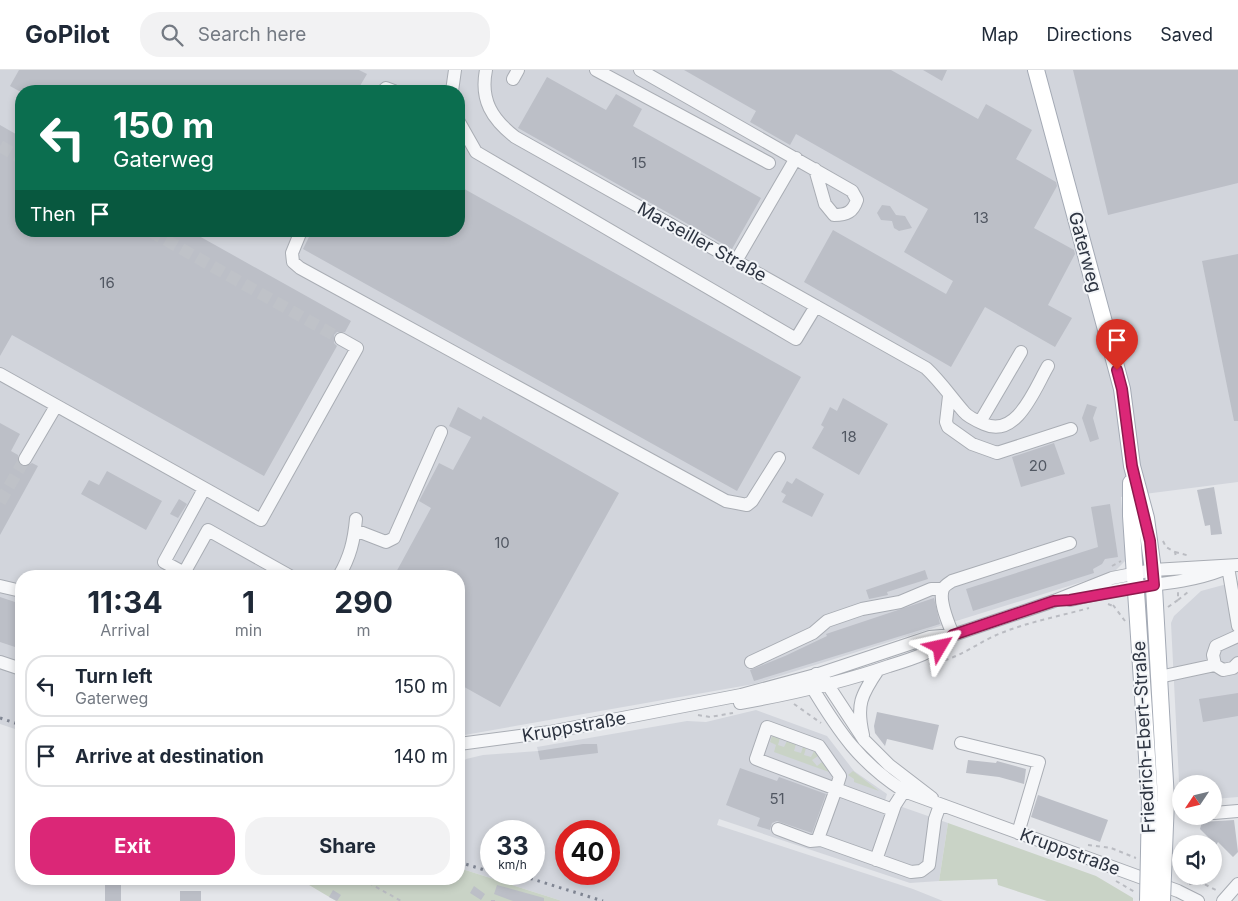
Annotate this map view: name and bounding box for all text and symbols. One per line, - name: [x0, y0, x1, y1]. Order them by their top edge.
- search box: [140, 12, 490, 57]
- text: GoPilot: [25, 20, 110, 49]
- icon: search: [158, 21, 186, 49]
- text: Search here: [198, 23, 306, 46]
- text: Map: [981, 24, 1019, 45]
- text: Directions: [1047, 24, 1132, 45]
- text: Saved: [1160, 24, 1213, 45]
- text: 150 m: [113, 104, 214, 146]
- icon: left: [30, 105, 95, 170]
- text: Gaterweg: [113, 146, 214, 172]
- house number: 15: [631, 153, 647, 172]
- street label: Marseiller Straße: [634, 197, 771, 286]
- icon: arrive: [86, 200, 114, 228]
- text: Then: [30, 203, 76, 226]
- house number: 13: [973, 208, 989, 227]
- street label: Gaterweg: [1065, 209, 1106, 294]
- house number: 16: [99, 273, 115, 292]
- pin: [1096, 319, 1138, 370]
- icon: arrive: [1103, 326, 1131, 354]
- house number: 18: [841, 427, 857, 446]
- house number: 20: [1029, 456, 1047, 475]
- house number: 10: [494, 533, 510, 552]
- text: 11:34: [87, 584, 163, 620]
- text: 1: [242, 584, 255, 620]
- text: 290: [334, 584, 393, 620]
- text: Arrival: [100, 620, 150, 640]
- text: min: [235, 620, 262, 640]
- text: m: [357, 620, 371, 640]
- position arrow: [913, 620, 965, 672]
- street label: Friedrich-Ebert-Straße: [1128, 640, 1159, 834]
- text: Turn left: [75, 665, 153, 688]
- icon: left: [32, 672, 60, 700]
- text: 150 m: [395, 675, 448, 698]
- text: Gaterweg: [75, 688, 148, 708]
- street label: Kruppstraße: [520, 707, 628, 746]
- icon: arrive: [32, 742, 60, 770]
- text: Arrive at destination: [75, 745, 264, 768]
- text: 140 m: [394, 745, 448, 768]
- north arrow: [1172, 775, 1222, 825]
- map controls: [1172, 775, 1222, 885]
- house number: 51: [769, 789, 785, 808]
- button: Exit: [30, 817, 235, 875]
- button: Share: [245, 817, 450, 875]
- speed limit sign: 40: [555, 820, 620, 885]
- street label: Kruppstraße: [1017, 824, 1123, 879]
- text: 33: [496, 831, 529, 861]
- button: sound: [1172, 835, 1222, 885]
- text: km/h: [498, 857, 527, 872]

